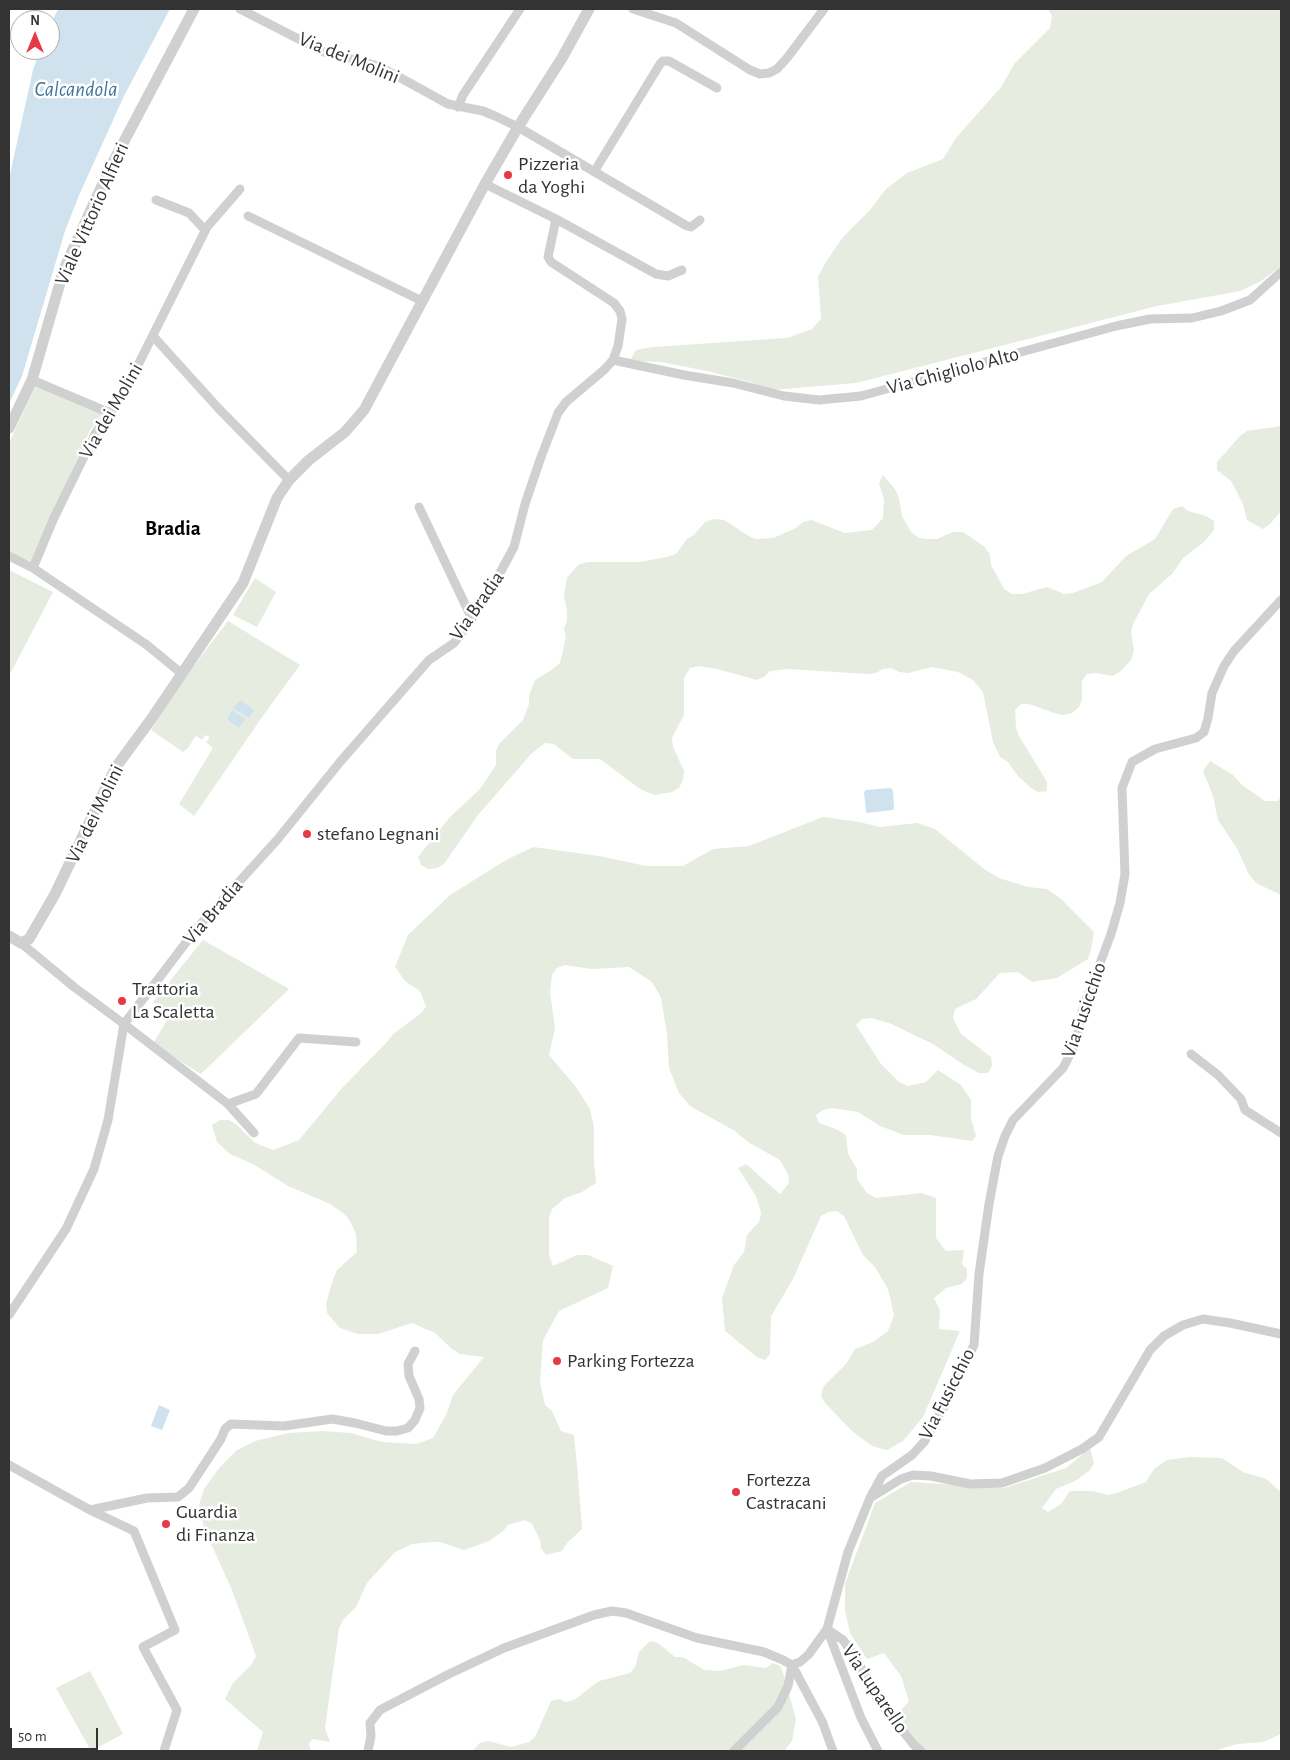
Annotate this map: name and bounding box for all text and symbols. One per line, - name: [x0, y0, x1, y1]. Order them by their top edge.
- north arrow: [10, 10, 60, 60]
- text: N: [30, 14, 40, 28]
- street label: Via dei Molini: [295, 27, 403, 89]
- water label: Calcandola: [35, 77, 117, 103]
- street label: Viale Vittorio Alfieri: [50, 139, 134, 289]
- place label: Pizzeria da Yoghi: [518, 152, 585, 199]
- marker: Pizzeria da Yoghi: [502, 169, 514, 181]
- street label: Via Ghigliolo Alto: [884, 342, 1022, 400]
- street label: Via dei Molini: [74, 359, 148, 463]
- district label: Bradia: [145, 516, 201, 542]
- street label: Via Bradia: [444, 567, 510, 645]
- street label: Via dei Molini: [61, 761, 129, 867]
- place label: stefano Legnani: [317, 822, 439, 846]
- marker: stefano Legnani: [301, 828, 313, 840]
- street label: Via Bradia: [178, 874, 248, 950]
- street label: Via Fusicchio: [1056, 959, 1112, 1061]
- place label: Trattoria La Scaletta: [132, 977, 215, 1024]
- marker: Trattoria La Scaletta: [116, 995, 128, 1007]
- street label: Via Fusicchio: [914, 1344, 980, 1444]
- place label: Parking Fortezza: [567, 1349, 695, 1373]
- marker: Parking Fortezza: [551, 1355, 563, 1367]
- place label: Fortezza Castracani: [746, 1468, 827, 1515]
- marker: Fortezza Castracani: [730, 1486, 742, 1498]
- place label: Guardia di Finanza: [176, 1500, 255, 1547]
- marker: Guardia di Finanza: [160, 1518, 172, 1530]
- street label: Via Luparello: [837, 1640, 913, 1738]
- scale bar: [12, 1718, 100, 1750]
- text: 50 m: [18, 1729, 47, 1744]

